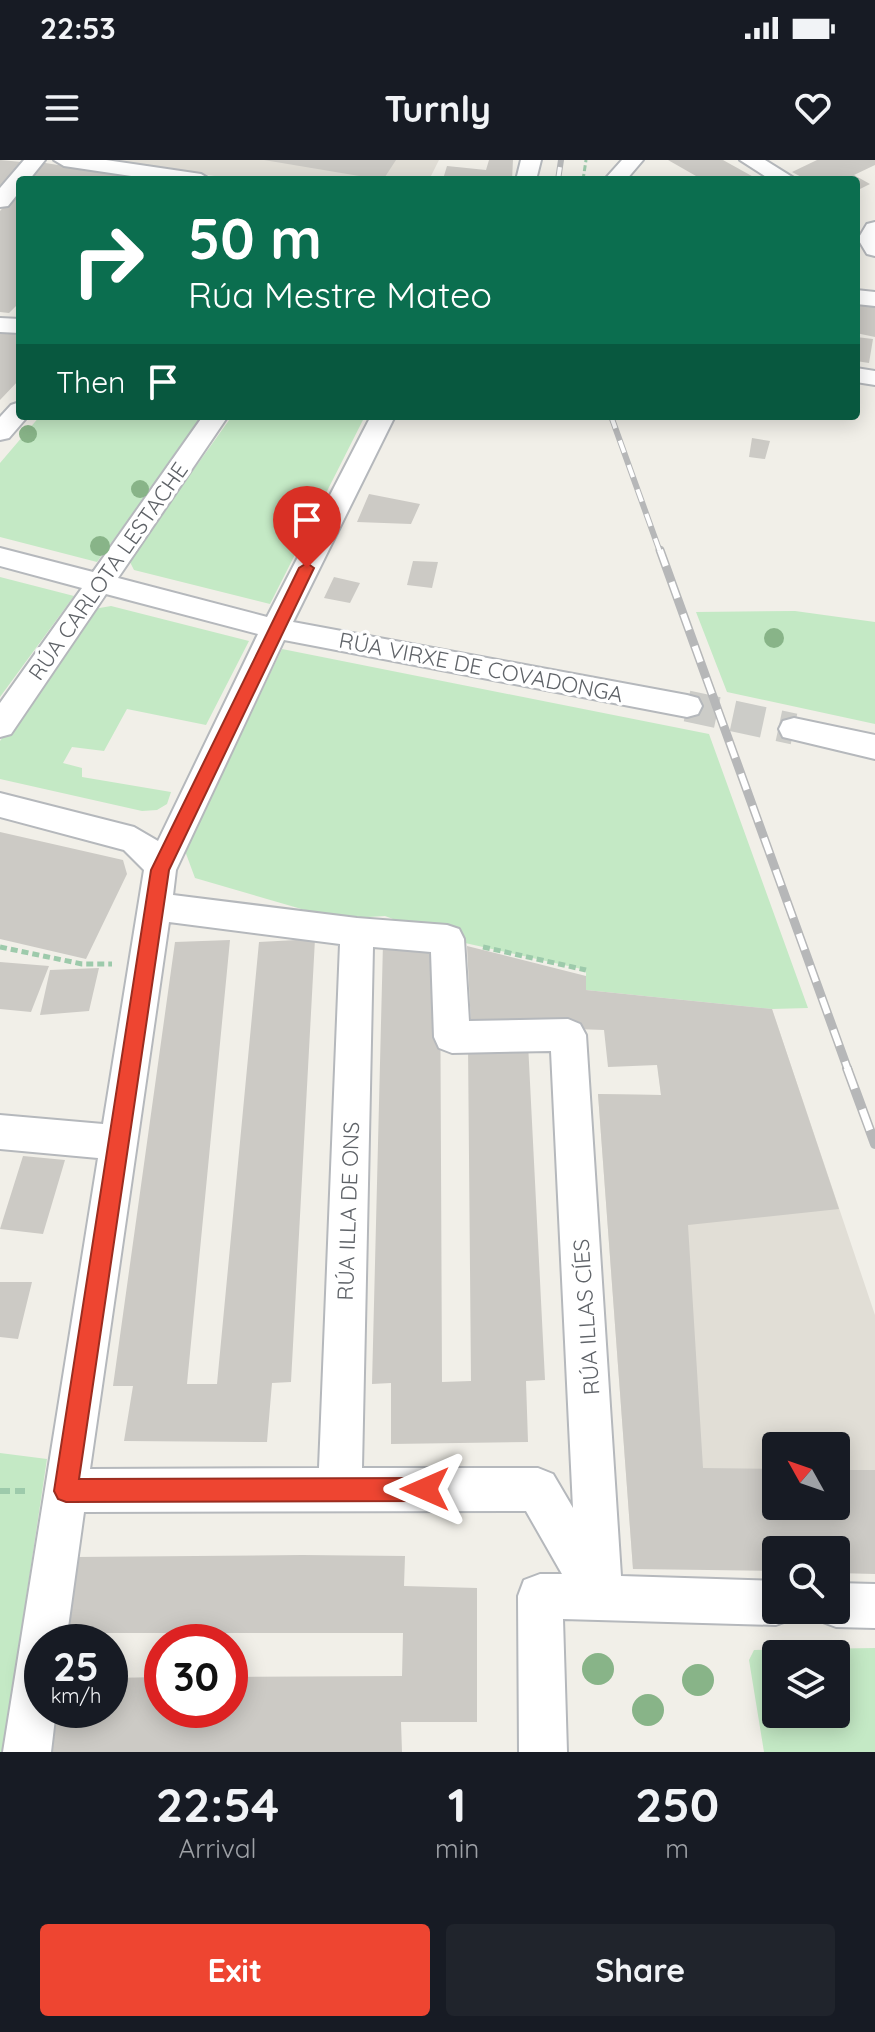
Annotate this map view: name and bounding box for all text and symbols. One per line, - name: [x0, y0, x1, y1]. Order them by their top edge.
- text: 22:53: [40, 9, 116, 47]
- icon: menu: [40, 86, 84, 130]
- text: Turnly: [384, 86, 491, 131]
- icon: heart: [791, 86, 835, 130]
- text: 50 m: [188, 203, 322, 273]
- icon: right: [56, 208, 160, 312]
- text: Rúa Mestre Mateo: [188, 272, 492, 317]
- icon: arrive: [141, 360, 185, 404]
- text: Then: [56, 363, 125, 401]
- street label: RÚA CARLOTA LESTACHE: [22, 457, 194, 685]
- pin: [273, 486, 341, 568]
- icon: arrive: [285, 498, 329, 542]
- street label: RÚA VIRXE DE COVADONGA: [337, 626, 625, 708]
- street label: RÚA ILLA DE ONS: [331, 1121, 365, 1301]
- street label: RÚA ILLAS CÍES: [567, 1238, 605, 1396]
- north arrow: [762, 1432, 850, 1520]
- map controls: [762, 1432, 850, 1728]
- position arrow: [383, 1447, 467, 1531]
- button: search: [762, 1536, 850, 1624]
- speed limit sign: 30: [144, 1624, 248, 1728]
- button: layers: [762, 1640, 850, 1728]
- text: 25: [53, 1641, 99, 1691]
- text: km/h: [51, 1683, 101, 1708]
- text: 22:54: [156, 1774, 279, 1834]
- text: 1: [448, 1774, 466, 1834]
- text: 250: [635, 1774, 719, 1834]
- text: Arrival: [179, 1832, 256, 1865]
- text: min: [435, 1832, 479, 1865]
- text: m: [665, 1832, 689, 1865]
- button: Exit: [40, 1924, 430, 2016]
- button: Share: [446, 1924, 835, 2016]

